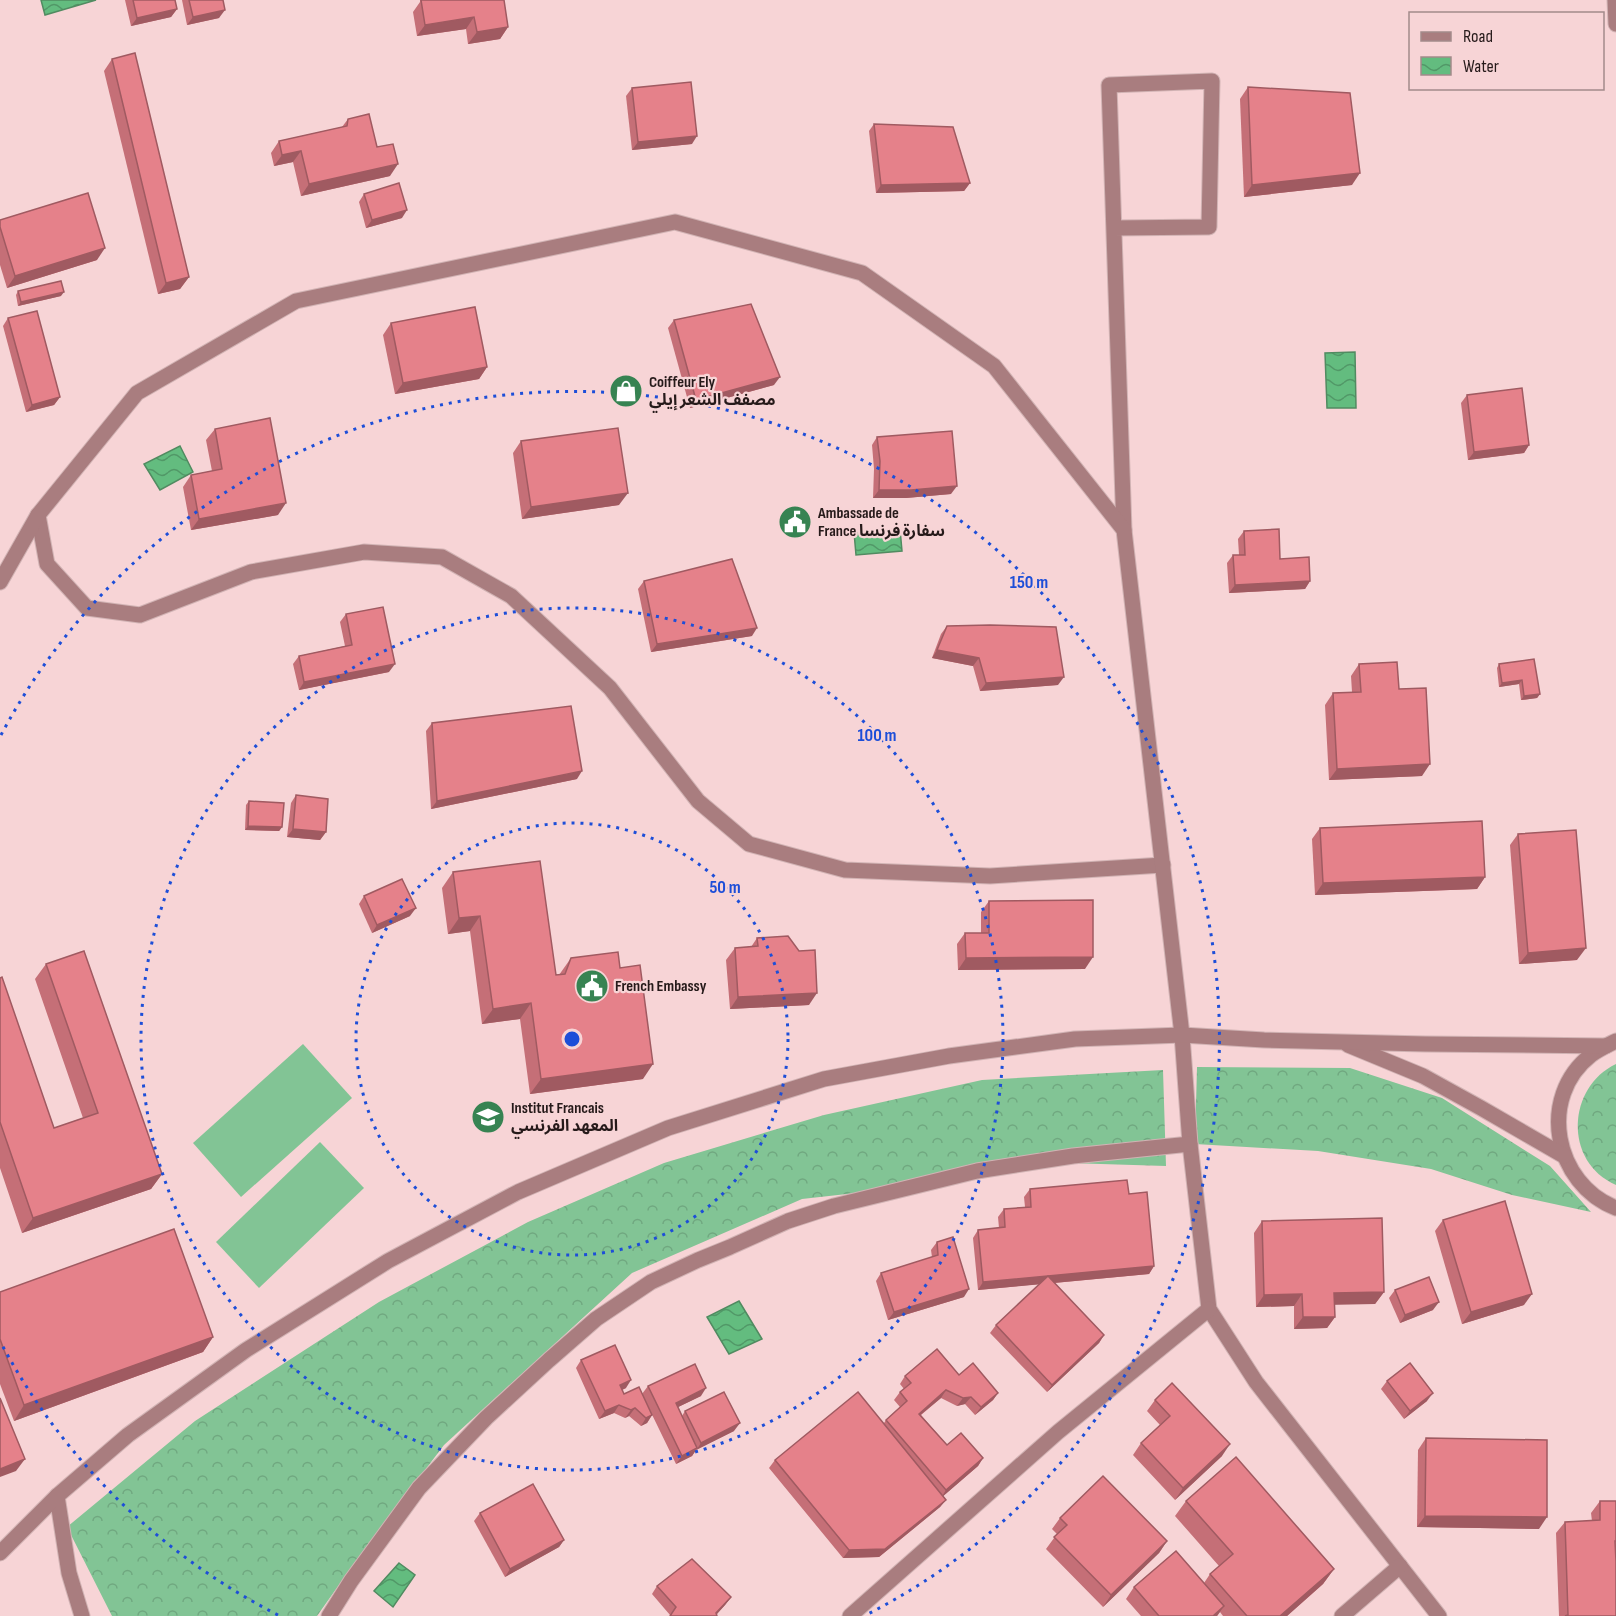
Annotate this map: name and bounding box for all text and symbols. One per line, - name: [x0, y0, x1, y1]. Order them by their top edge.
- legend: [1409, 12, 1604, 90]
- text: Road: [1463, 26, 1493, 47]
- text: Water: [1463, 56, 1499, 77]
- shop icon: Coiffeur Ely مصفف الشعر إيلي: [608, 373, 644, 409]
- place label: Coiffeur Ely مصفف الشعر إيلي: [649, 373, 776, 412]
- public building icon: Ambassade de France سفارة فرنسا: [777, 504, 813, 540]
- place label: Ambassade de France سفارة فرنسا: [817, 504, 945, 541]
- text: 150 m: [1010, 572, 1048, 593]
- text: 100 m: [858, 725, 897, 746]
- text: 50 m: [709, 877, 741, 898]
- public building icon: French Embassy: [574, 968, 610, 1004]
- place label: French Embassy: [615, 977, 707, 996]
- centre of rings: [562, 1029, 582, 1049]
- school or university icon: Institut Francais المعهد الفرنسي: [470, 1099, 506, 1135]
- place label: Institut Francais المعهد الفرنسي: [511, 1099, 618, 1138]

